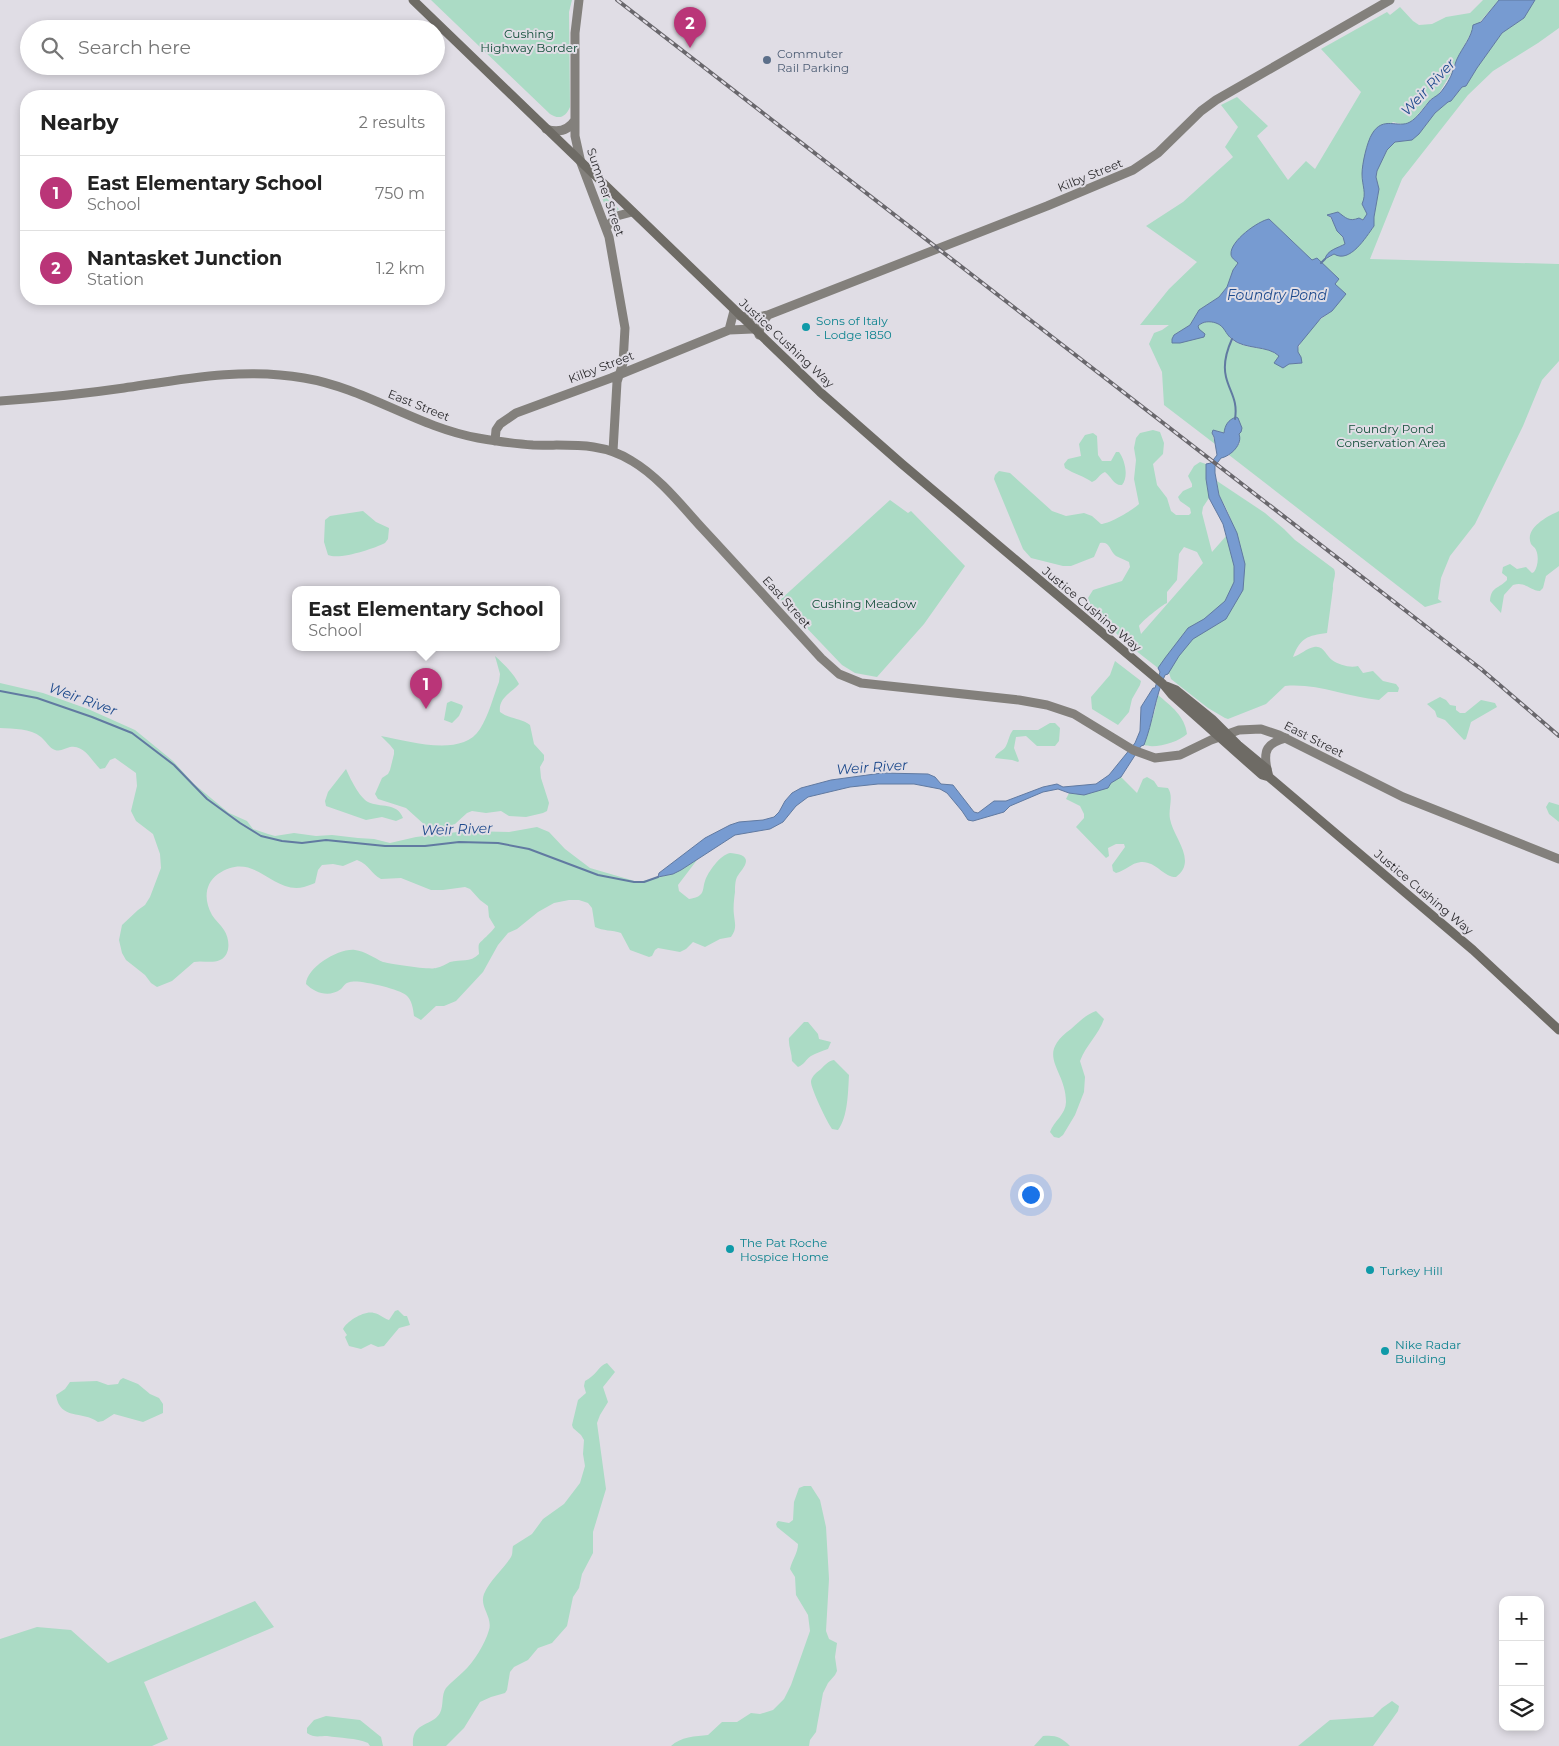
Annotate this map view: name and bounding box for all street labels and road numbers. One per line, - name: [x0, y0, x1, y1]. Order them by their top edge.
- street label: Summer Street: [584, 146, 628, 238]
- street label: Kilby Street: [1055, 155, 1125, 195]
- street label: Justice Cushing Way: [736, 295, 838, 391]
- street label: Kilby Street: [566, 348, 636, 386]
- street label: East Street: [386, 386, 452, 424]
- street label: Justice Cushing Way: [1039, 563, 1145, 655]
- street label: East Street: [760, 573, 814, 631]
- street label: East Street: [1282, 718, 1347, 761]
- street label: Justice Cushing Way: [1371, 846, 1477, 938]

